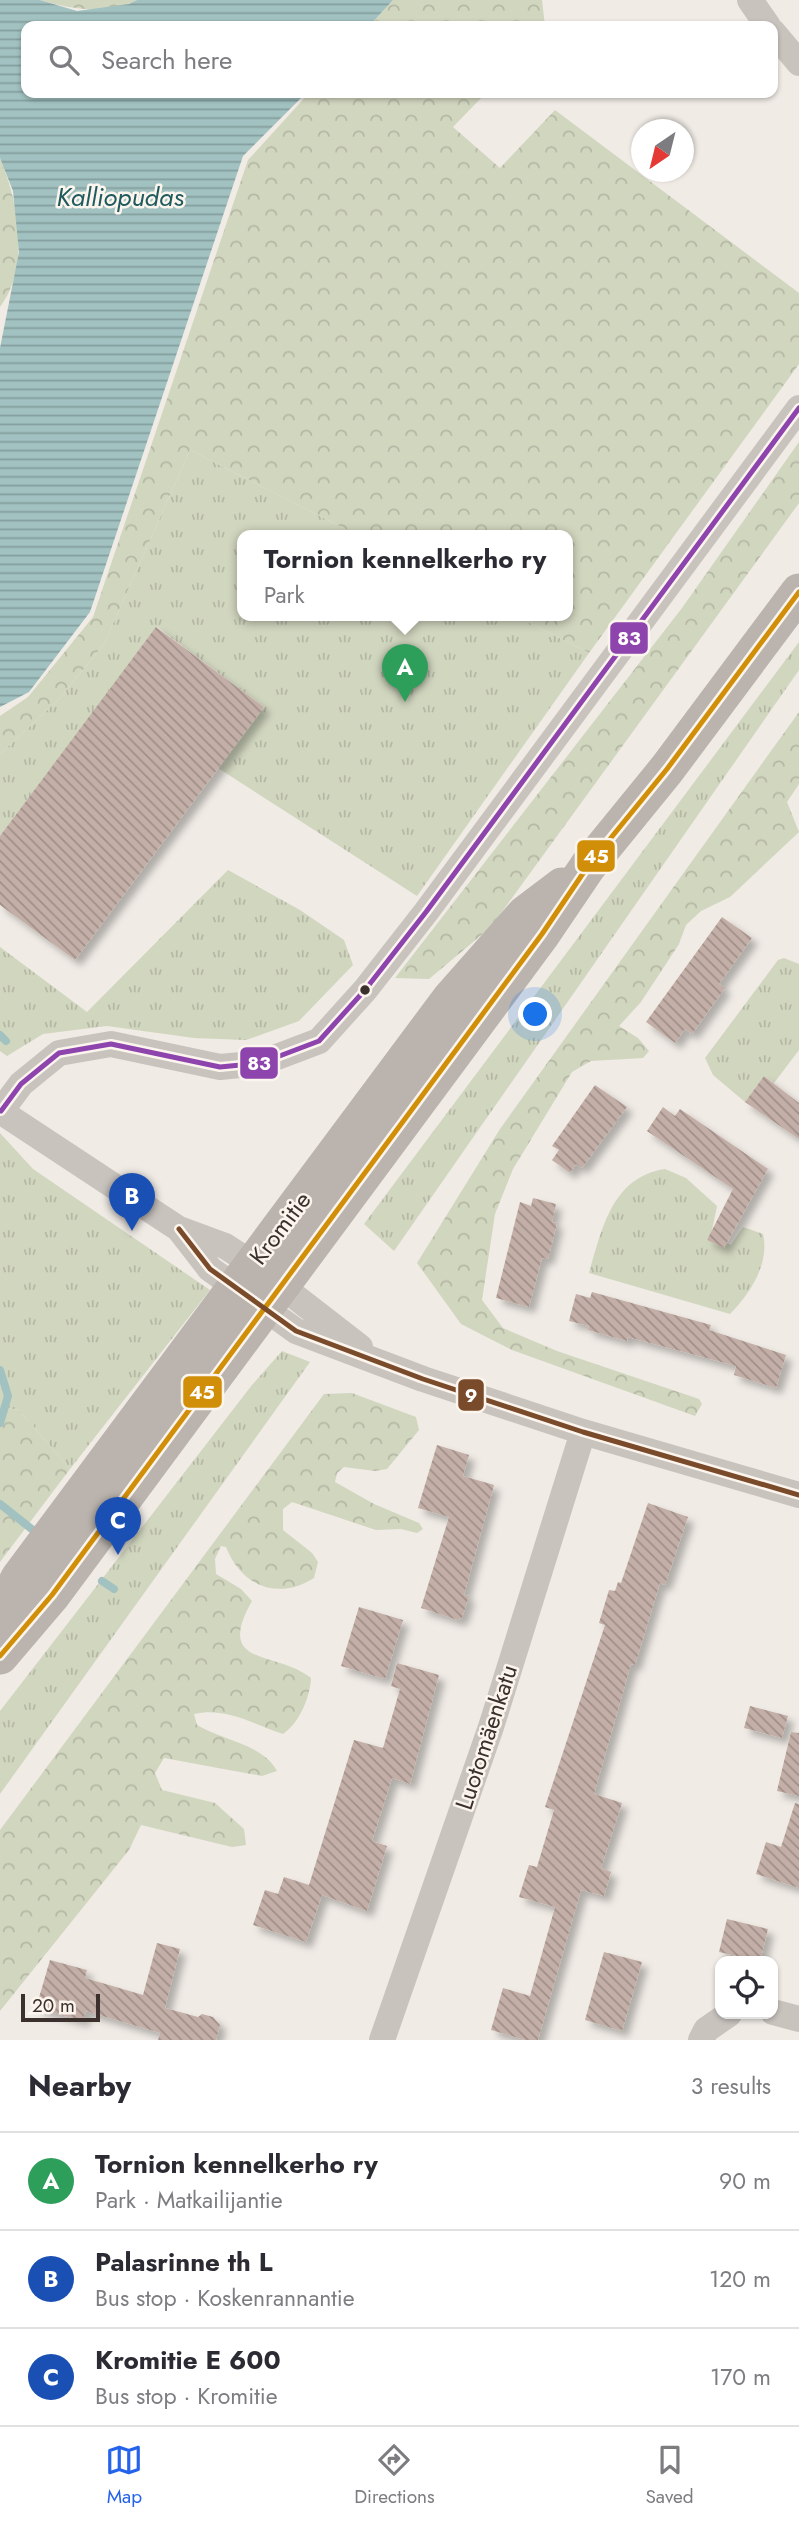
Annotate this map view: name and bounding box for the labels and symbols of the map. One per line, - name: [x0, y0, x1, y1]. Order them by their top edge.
- north arrow: [631, 119, 694, 182]
- water label: Kalliopudas: [56, 178, 184, 216]
- line badge: 83: [609, 621, 649, 655]
- text: 83: [617, 625, 641, 652]
- pin: A: [382, 644, 428, 702]
- line badge: 45: [576, 839, 616, 873]
- text: 45: [583, 843, 609, 870]
- unlabelled marker: [358, 983, 372, 997]
- your location: [518, 997, 552, 1031]
- line badge: 83: [239, 1046, 279, 1080]
- text: 83: [247, 1050, 271, 1077]
- pin: B: [109, 1173, 155, 1231]
- street label: Kromitie: [241, 1184, 319, 1272]
- line badge: 45: [182, 1375, 223, 1409]
- line badge: 9: [457, 1378, 485, 1412]
- text: 45: [189, 1379, 215, 1406]
- text: 9: [465, 1382, 477, 1409]
- pin: C: [95, 1497, 141, 1555]
- street label: Luotomäenkatu: [446, 1660, 526, 1814]
- scale bar: [21, 1991, 100, 2023]

